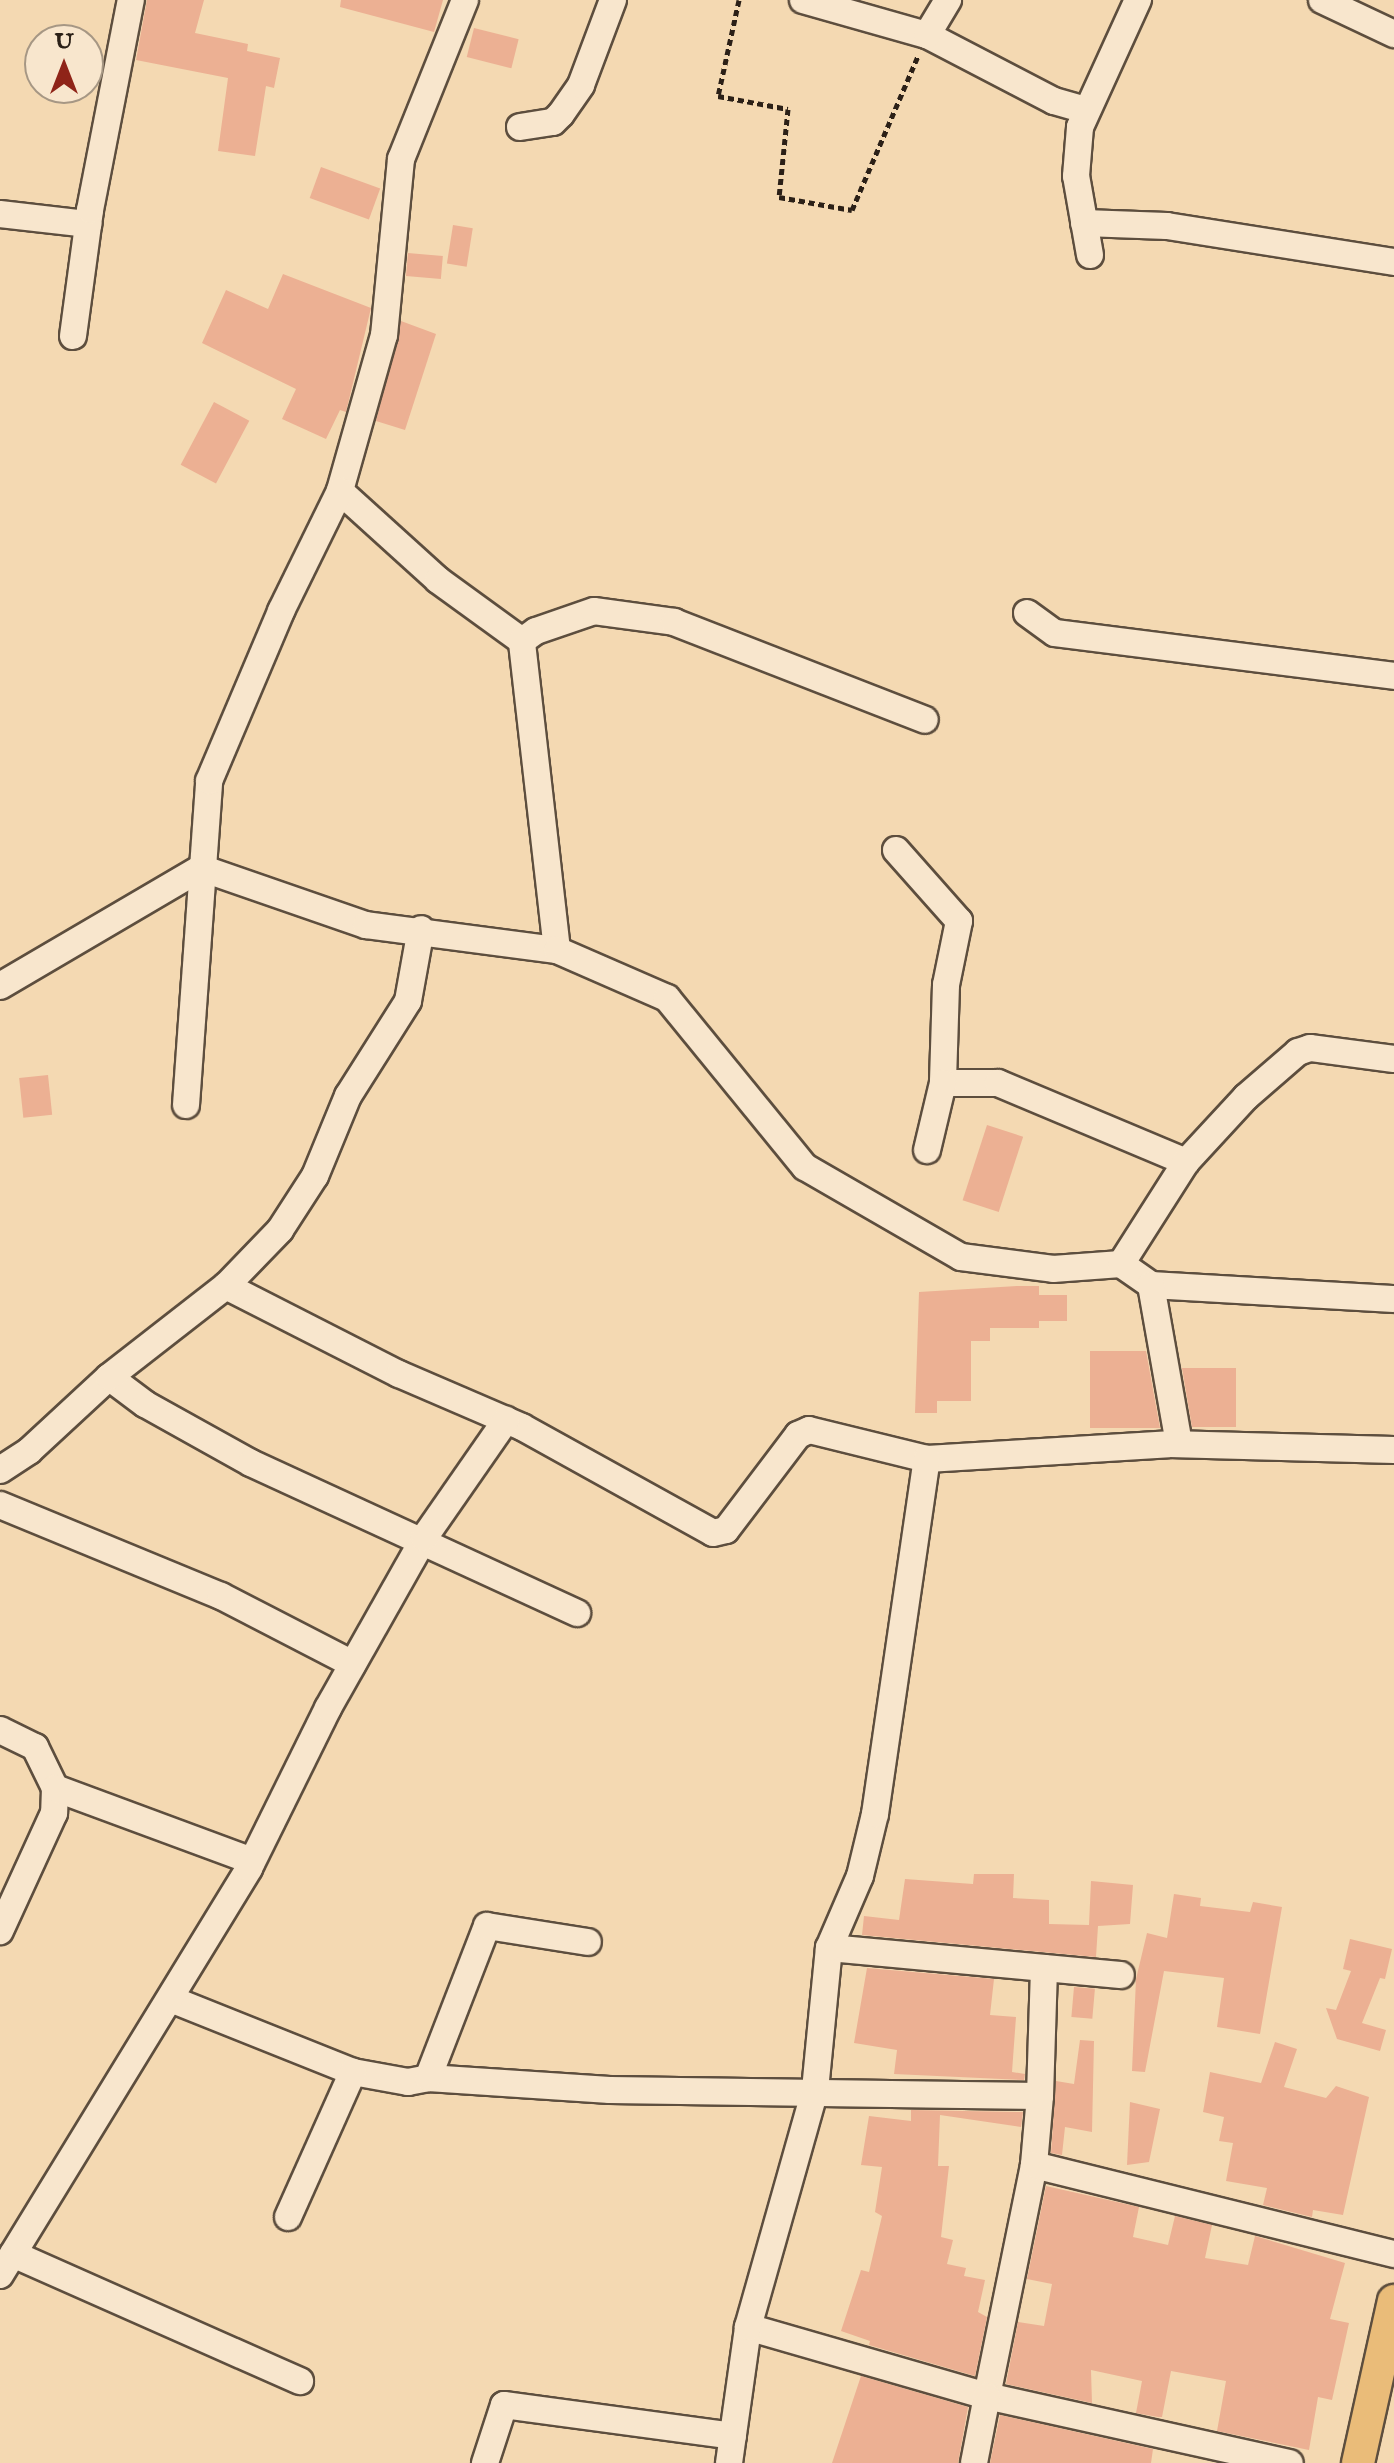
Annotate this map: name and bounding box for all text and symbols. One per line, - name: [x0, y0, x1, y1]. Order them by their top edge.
- north arrow: [24, 24, 104, 104]
- text: U: [55, 28, 73, 56]

